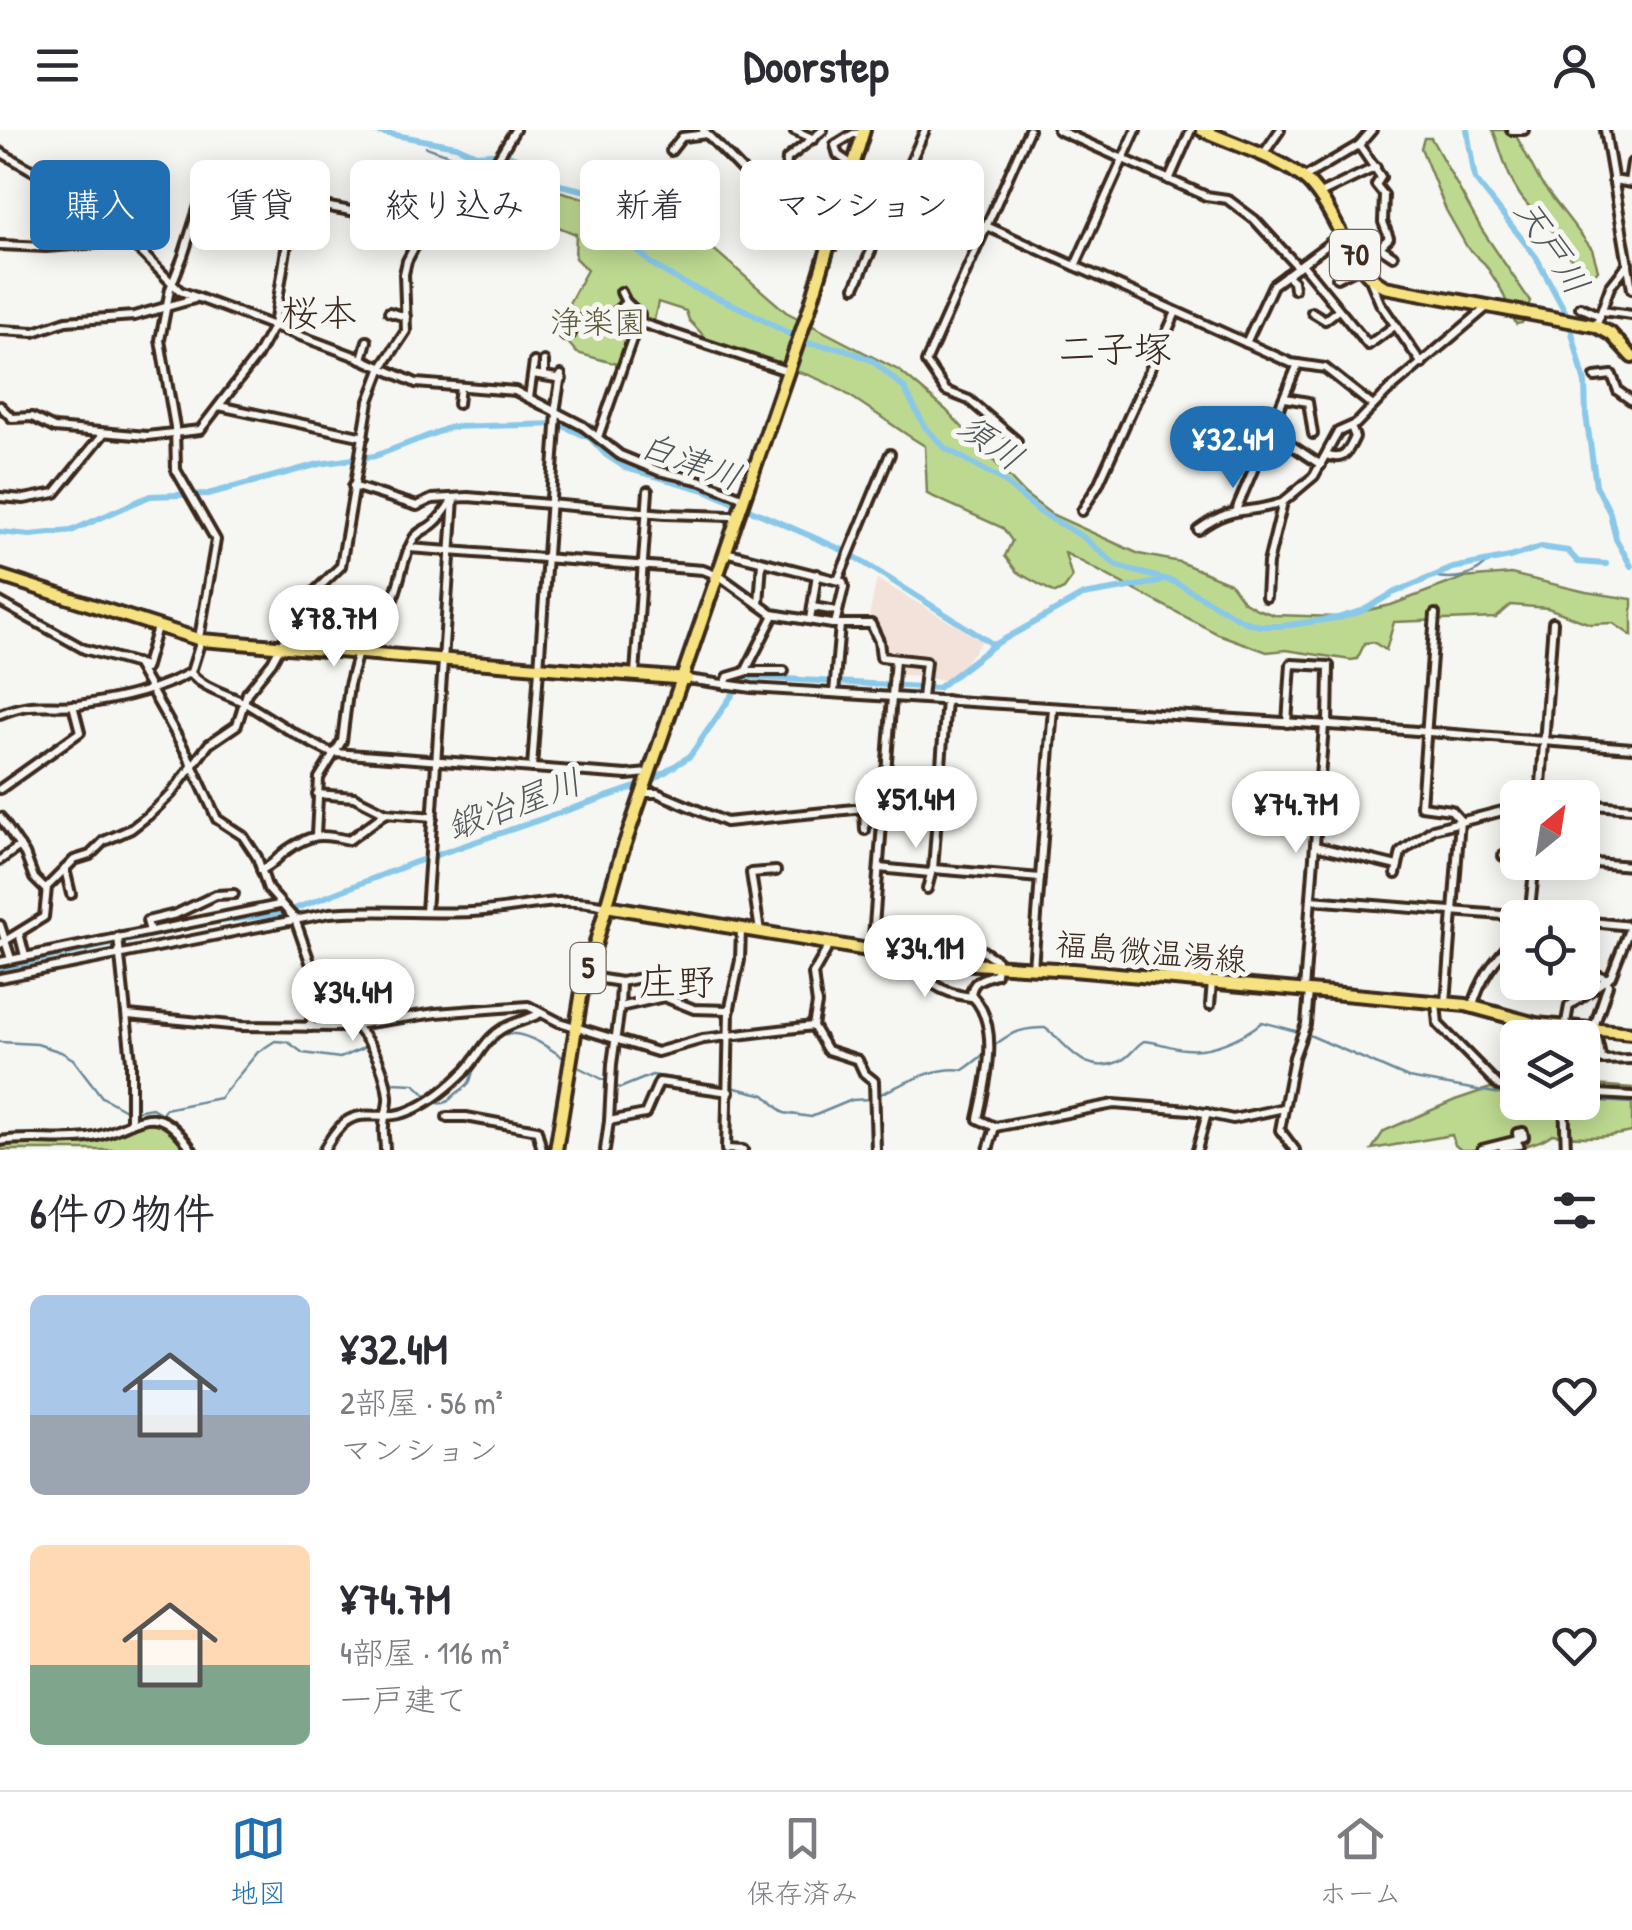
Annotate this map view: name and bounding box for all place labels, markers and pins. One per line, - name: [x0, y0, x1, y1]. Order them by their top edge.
- pin: ¥32.4M: [1152, 406, 1314, 491]
- pin: ¥78.7M: [253, 585, 415, 670]
- pin: ¥51.4M: [835, 766, 997, 851]
- pin: ¥74.7M: [1215, 771, 1377, 856]
- pin: ¥34.1M: [844, 915, 1006, 1000]
- pin: ¥34.4M: [272, 959, 434, 1044]

